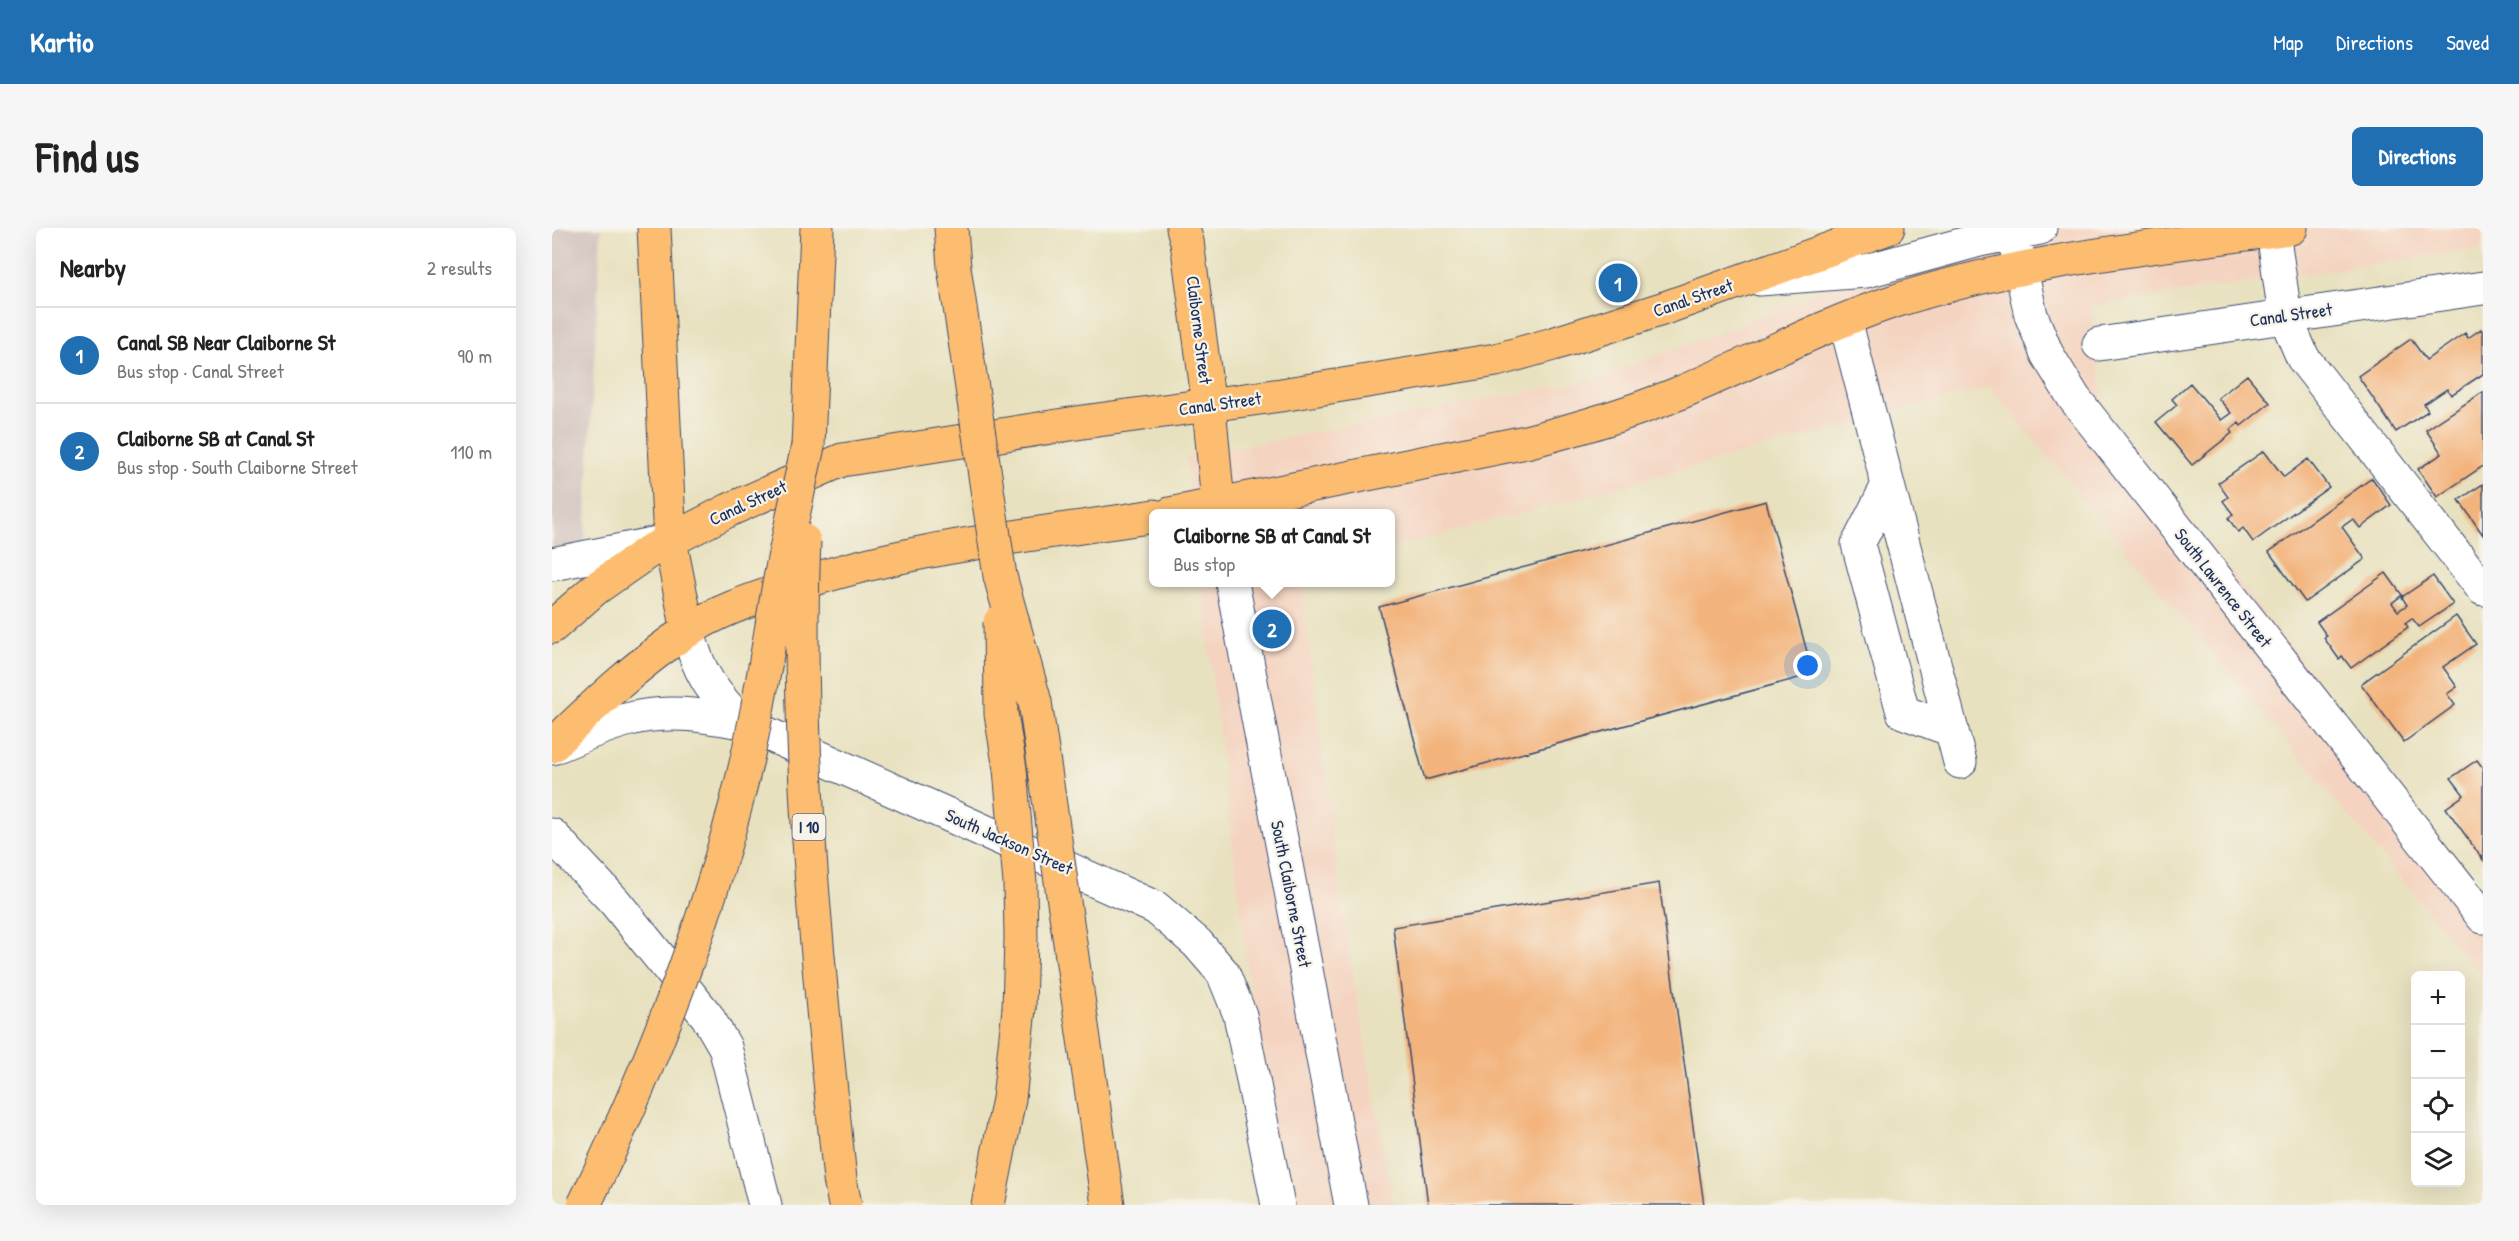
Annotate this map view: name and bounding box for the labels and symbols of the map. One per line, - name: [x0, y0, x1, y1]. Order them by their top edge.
- pin: 1: [1598, 260, 1638, 306]
- street label: Canal Street: [1650, 272, 1737, 323]
- street label: Claiborne Street: [1180, 274, 1219, 386]
- street label: Canal Street: [2248, 296, 2335, 333]
- street label: Canal Street: [1177, 385, 1264, 422]
- street label: Canal Street: [705, 473, 791, 531]
- street label: South Lawrence Street: [2169, 523, 2278, 653]
- pin: 2: [1252, 606, 1292, 652]
- your location: [1793, 651, 1822, 680]
- street label: South Jackson Street: [941, 802, 1078, 881]
- road number: I 10: [792, 814, 826, 840]
- street label: South Claiborne Street: [1265, 818, 1318, 970]

